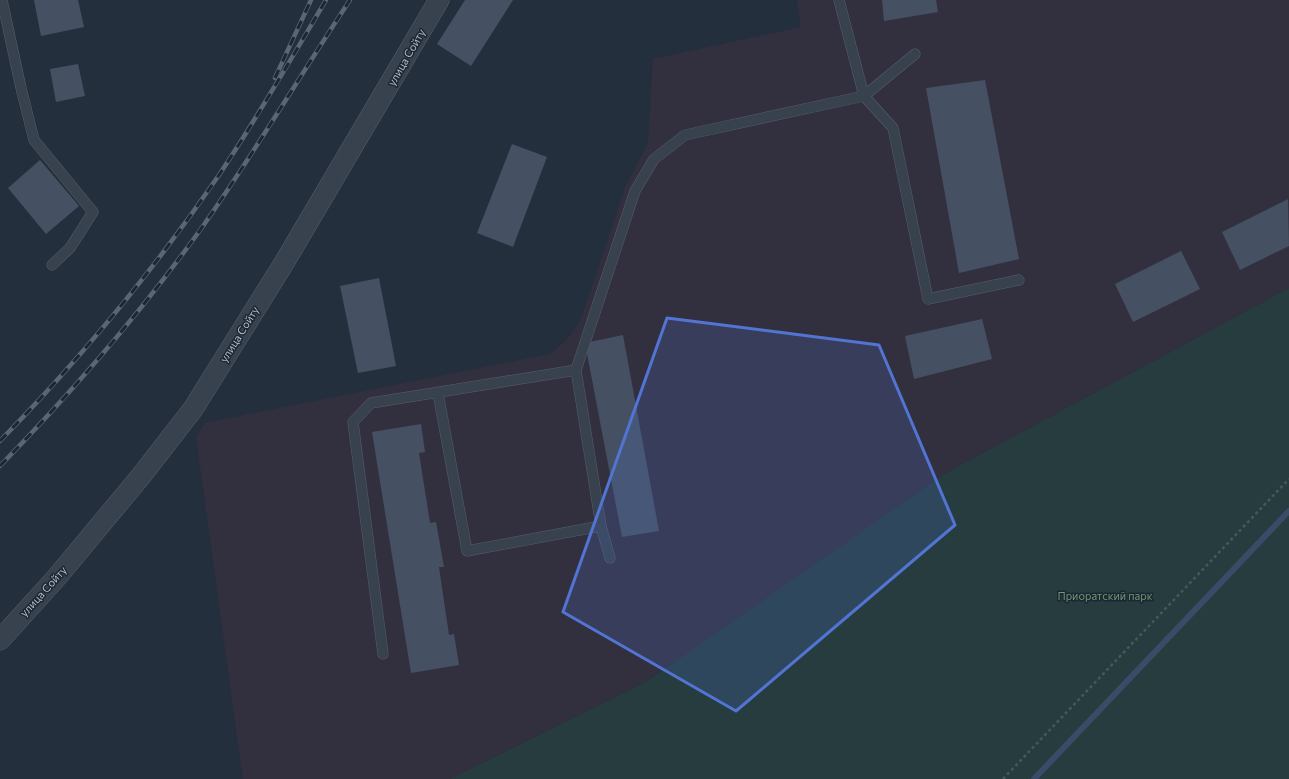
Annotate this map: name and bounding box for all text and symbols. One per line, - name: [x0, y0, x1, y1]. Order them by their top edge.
- street label: улица Сойту: [384, 26, 428, 88]
- street label: улица Сойту: [217, 303, 261, 364]
- street label: улица Сойту: [17, 563, 69, 619]
- park label: Приоратский парк: [1057, 589, 1153, 602]

